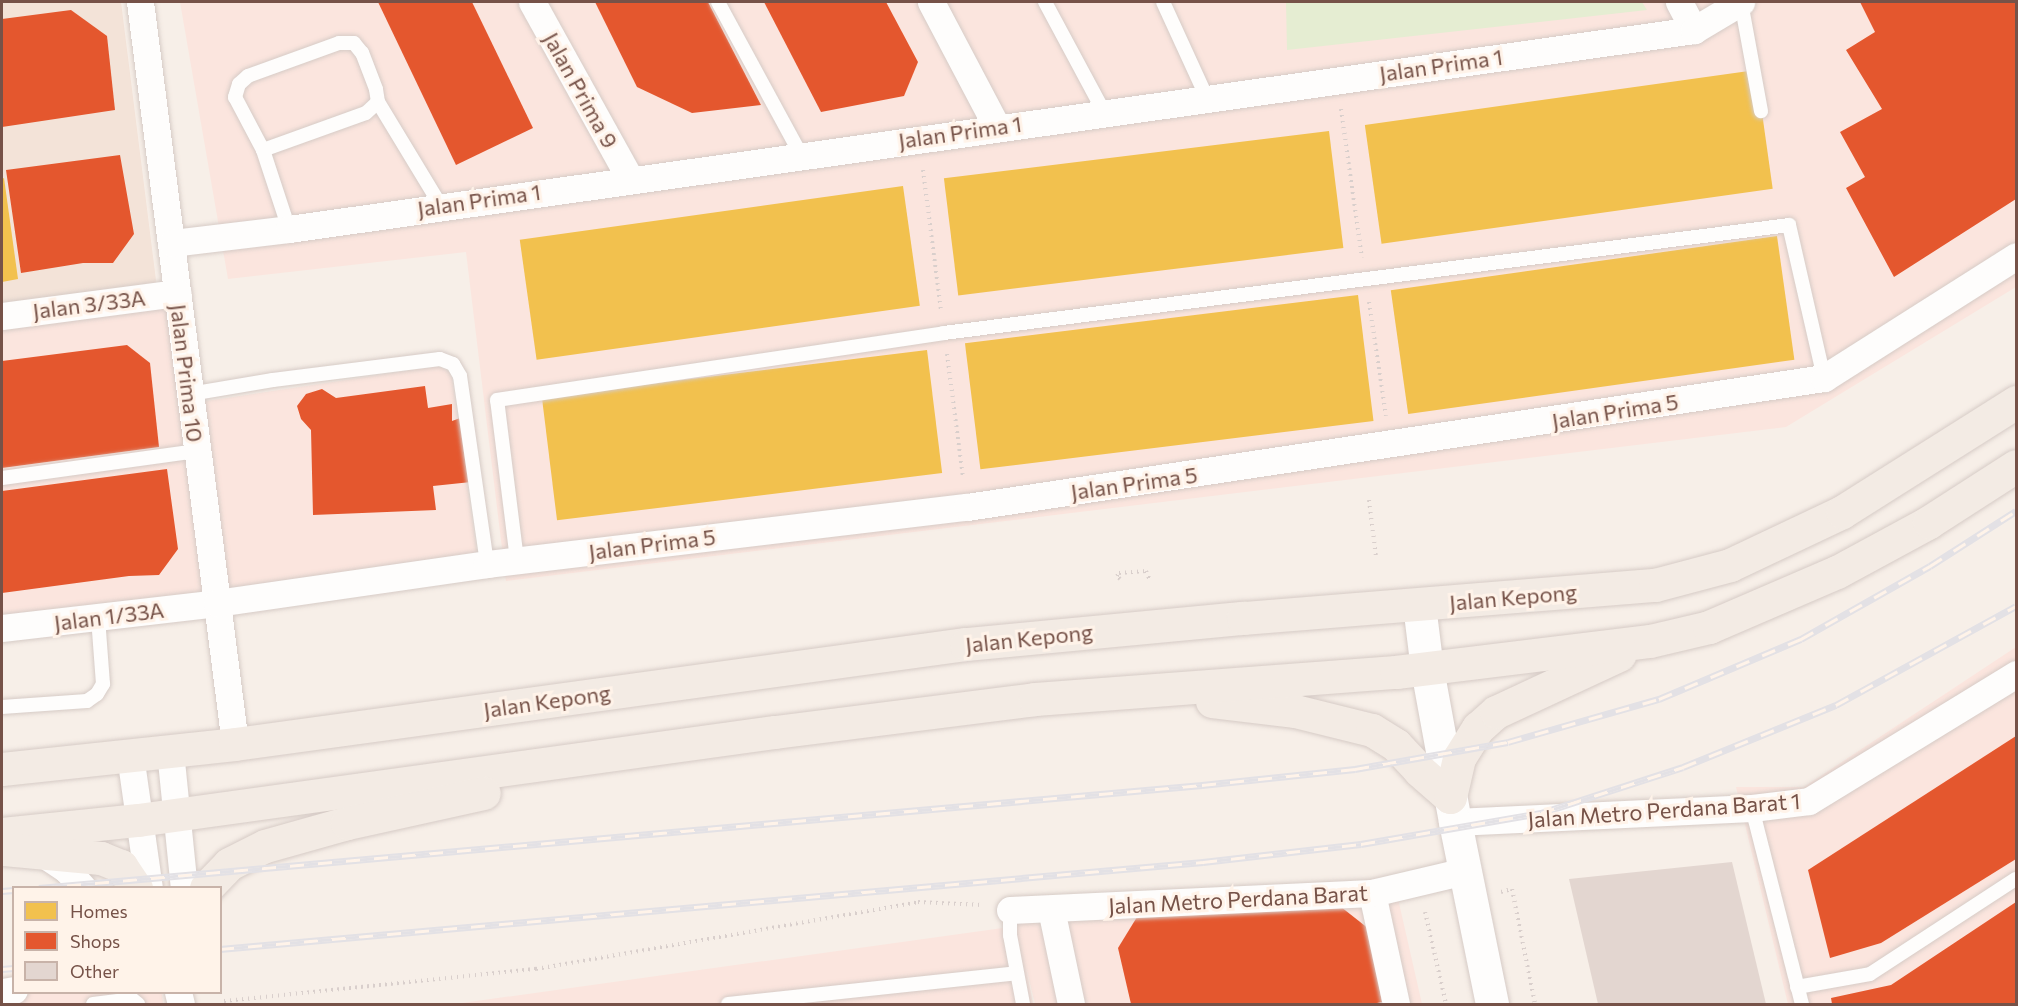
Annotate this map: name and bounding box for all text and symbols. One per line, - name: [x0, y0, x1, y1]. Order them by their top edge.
- street label: Jalan Prima 9: [538, 27, 624, 153]
- street label: Jalan Prima 1: [1378, 43, 1504, 87]
- street label: Jalan Prima 1: [897, 110, 1023, 154]
- street label: Jalan Prima 1: [416, 178, 542, 222]
- street label: Jalan 3/33A: [31, 284, 147, 324]
- street label: Jalan Prima 10: [165, 303, 209, 443]
- street label: Jalan Prima 5: [1550, 388, 1680, 434]
- street label: Jalan Prima 5: [1069, 461, 1199, 505]
- street label: Jalan Prima 5: [587, 523, 717, 565]
- street label: Jalan Kepong: [1448, 578, 1578, 616]
- street label: Jalan 1/33A: [52, 596, 166, 636]
- street label: Jalan Kepong: [964, 618, 1094, 658]
- street label: Jalan Kepong: [482, 679, 612, 723]
- street label: Jalan Metro Perdana Barat 1: [1527, 787, 1801, 833]
- street label: Jalan Metro Perdana Barat: [1108, 879, 1368, 919]
- legend: [12, 886, 222, 994]
- text: Homes: [70, 900, 128, 922]
- text: Shops: [70, 930, 120, 952]
- text: Other: [70, 960, 119, 982]

